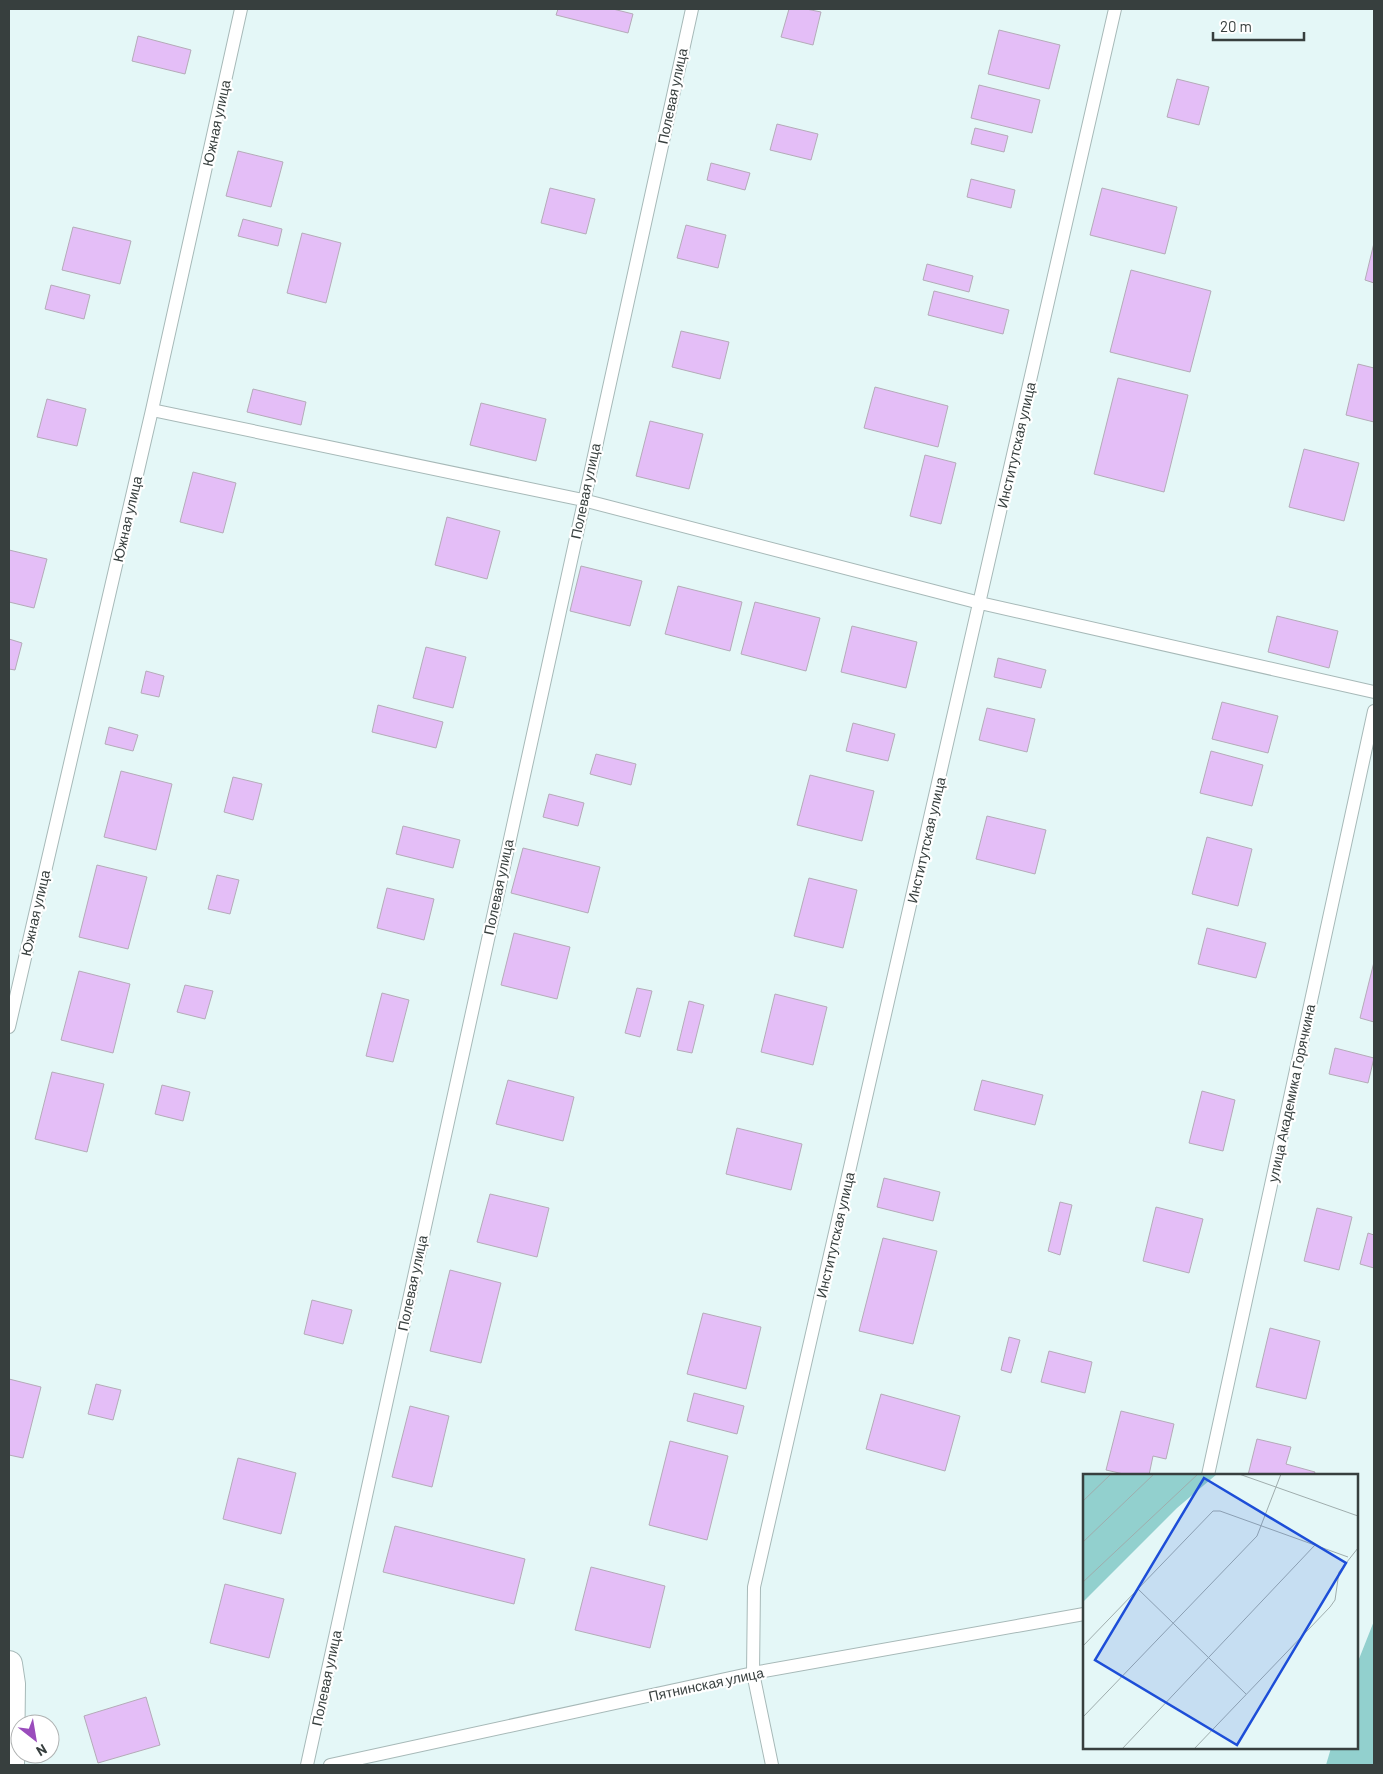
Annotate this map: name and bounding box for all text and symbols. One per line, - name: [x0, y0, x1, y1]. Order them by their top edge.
- scale bar: [1213, 10, 1304, 42]
- text: 20 m: [1220, 17, 1252, 35]
- street label: Полевая улица: [654, 46, 690, 145]
- street label: Южная улица: [199, 78, 233, 168]
- street label: Институтская улица: [993, 380, 1039, 510]
- street label: Полевая улица: [567, 441, 603, 540]
- street label: Южная улица: [109, 474, 145, 564]
- street label: Институтская улица: [903, 775, 949, 905]
- street label: Полевая улица: [480, 837, 516, 936]
- street label: Южная улица: [17, 868, 53, 958]
- street label: улица Академика Горячкина: [1264, 1002, 1318, 1184]
- street label: Институтская улица: [812, 1170, 858, 1300]
- street label: Полевая улица: [394, 1233, 430, 1332]
- inset map: [1083, 1474, 1358, 1749]
- street label: Полевая улица: [308, 1628, 344, 1727]
- street label: Пятнинская улица: [647, 1663, 765, 1705]
- north arrow: [10, 1714, 60, 1764]
- text: N: [34, 1741, 50, 1760]

